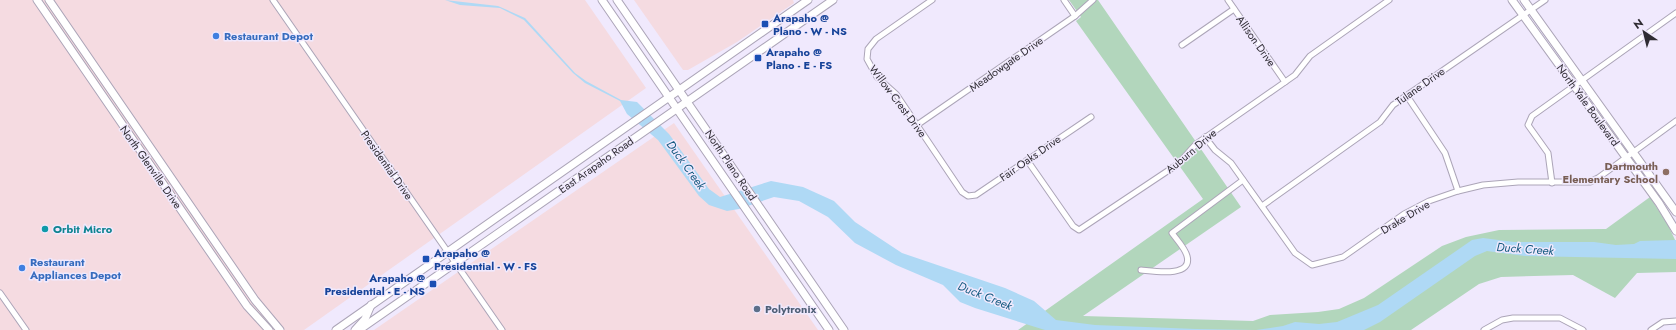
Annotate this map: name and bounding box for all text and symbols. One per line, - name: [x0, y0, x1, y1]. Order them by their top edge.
- place label: Arapaho @ Plano - W - NS: [772, 10, 847, 39]
- street label: Allison Drive: [1232, 12, 1280, 70]
- north arrow: [1624, 12, 1664, 52]
- text: N: [1630, 15, 1646, 33]
- marker: Arapaho @ Plano - W - NS: [760, 19, 770, 29]
- place label: Restaurant Depot: [224, 28, 313, 44]
- marker: Restaurant Depot: [211, 31, 221, 41]
- street label: Meadowgate Drive: [966, 32, 1046, 95]
- place label: Arapaho @ Plano - E - FS: [765, 44, 832, 73]
- marker: Arapaho @ Plano - E - FS: [753, 53, 763, 63]
- street label: Willow Crest Drive: [865, 61, 931, 141]
- street label: North Yale Boulevard: [1553, 61, 1623, 149]
- street label: Tulane Drive: [1392, 63, 1448, 109]
- street label: North Glenville Drive: [116, 122, 186, 212]
- street label: Auburn Drive: [1162, 125, 1220, 177]
- street label: North Plano Road: [701, 126, 761, 204]
- street label: Presidential Drive: [357, 127, 417, 203]
- street label: Fair Oaks Drive: [996, 131, 1064, 185]
- street label: East Arapaho Road: [555, 133, 637, 197]
- water label: Duck Creek: [662, 137, 711, 194]
- place label: Dartmouth Elementary School: [1563, 158, 1658, 187]
- marker: Dartmouth Elementary School: [1661, 167, 1671, 177]
- street label: Drake Drive: [1377, 196, 1433, 238]
- place label: Orbit Micro: [53, 221, 113, 237]
- marker: Orbit Micro: [40, 224, 50, 234]
- water label: Duck Creek: [1496, 238, 1555, 260]
- place label: Arapaho @ Presidential - W - FS: [433, 245, 537, 274]
- place label: Restaurant Appliances Depot: [29, 254, 122, 283]
- marker: Arapaho @ Presidential - W - FS: [421, 254, 431, 264]
- marker: Restaurant Appliances Depot: [17, 263, 27, 273]
- place label: Arapaho @ Presidential - E - NS: [324, 270, 426, 299]
- water label: Duck Creek: [955, 277, 1016, 315]
- marker: Arapaho @ Presidential - E - NS: [428, 279, 438, 289]
- place label: Polytronix: [765, 301, 816, 317]
- marker: Polytronix: [752, 304, 762, 314]

